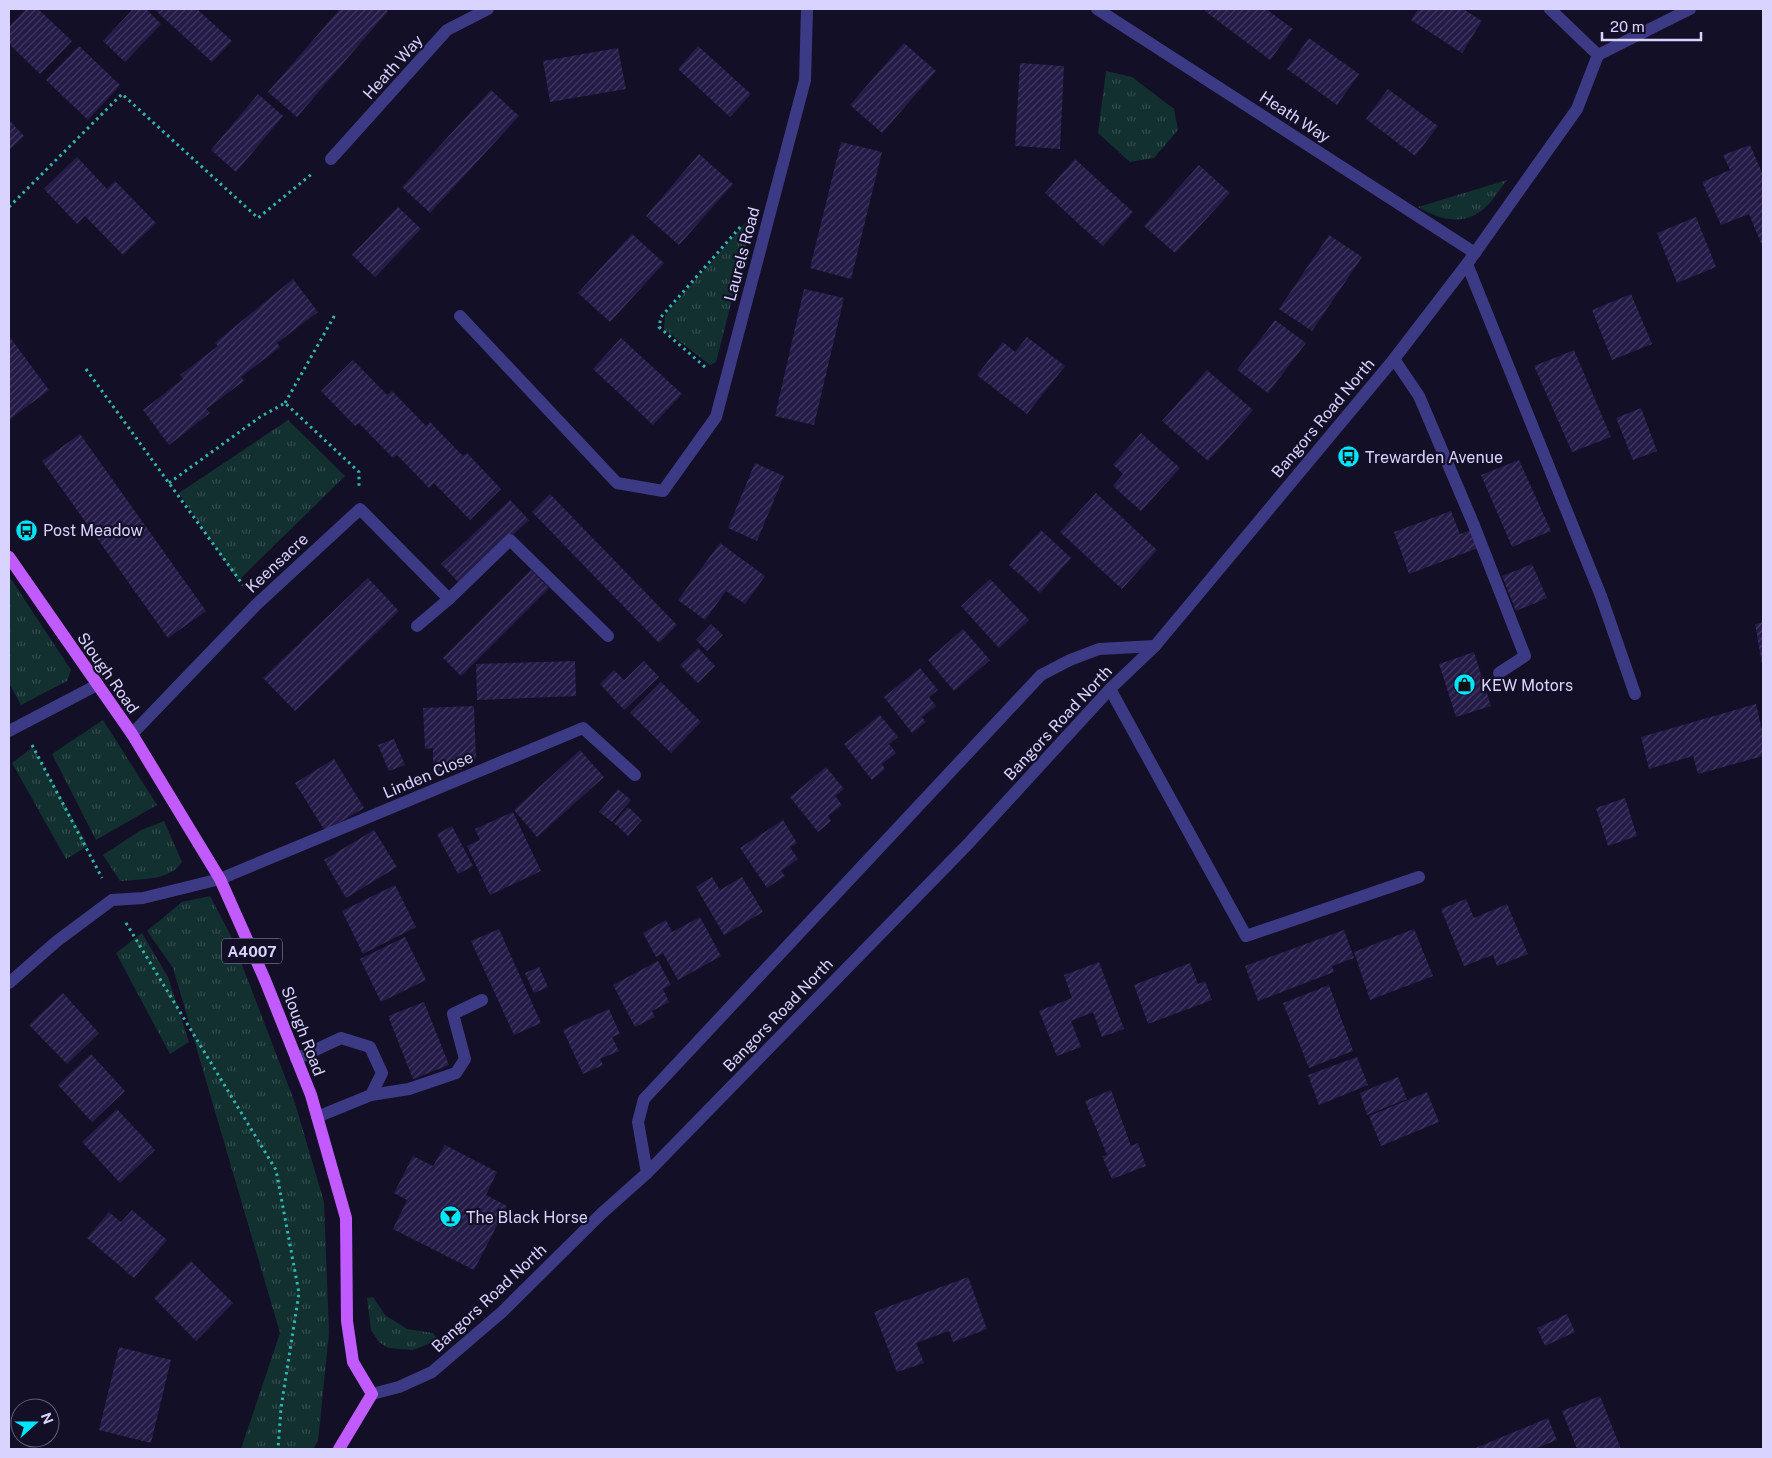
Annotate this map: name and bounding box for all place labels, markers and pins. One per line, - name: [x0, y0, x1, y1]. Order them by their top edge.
- bus stop icon: Trewarden Avenue: [1337, 445, 1361, 469]
- place label: Trewarden Avenue: [1365, 448, 1503, 467]
- bus stop icon: Post Meadow: [15, 518, 39, 542]
- place label: Post Meadow: [43, 521, 143, 540]
- shop icon: KEW Motors: [1453, 673, 1477, 697]
- place label: KEW Motors: [1481, 676, 1573, 695]
- bar icon: The Black Horse: [438, 1205, 462, 1229]
- place label: The Black Horse: [466, 1208, 588, 1227]

